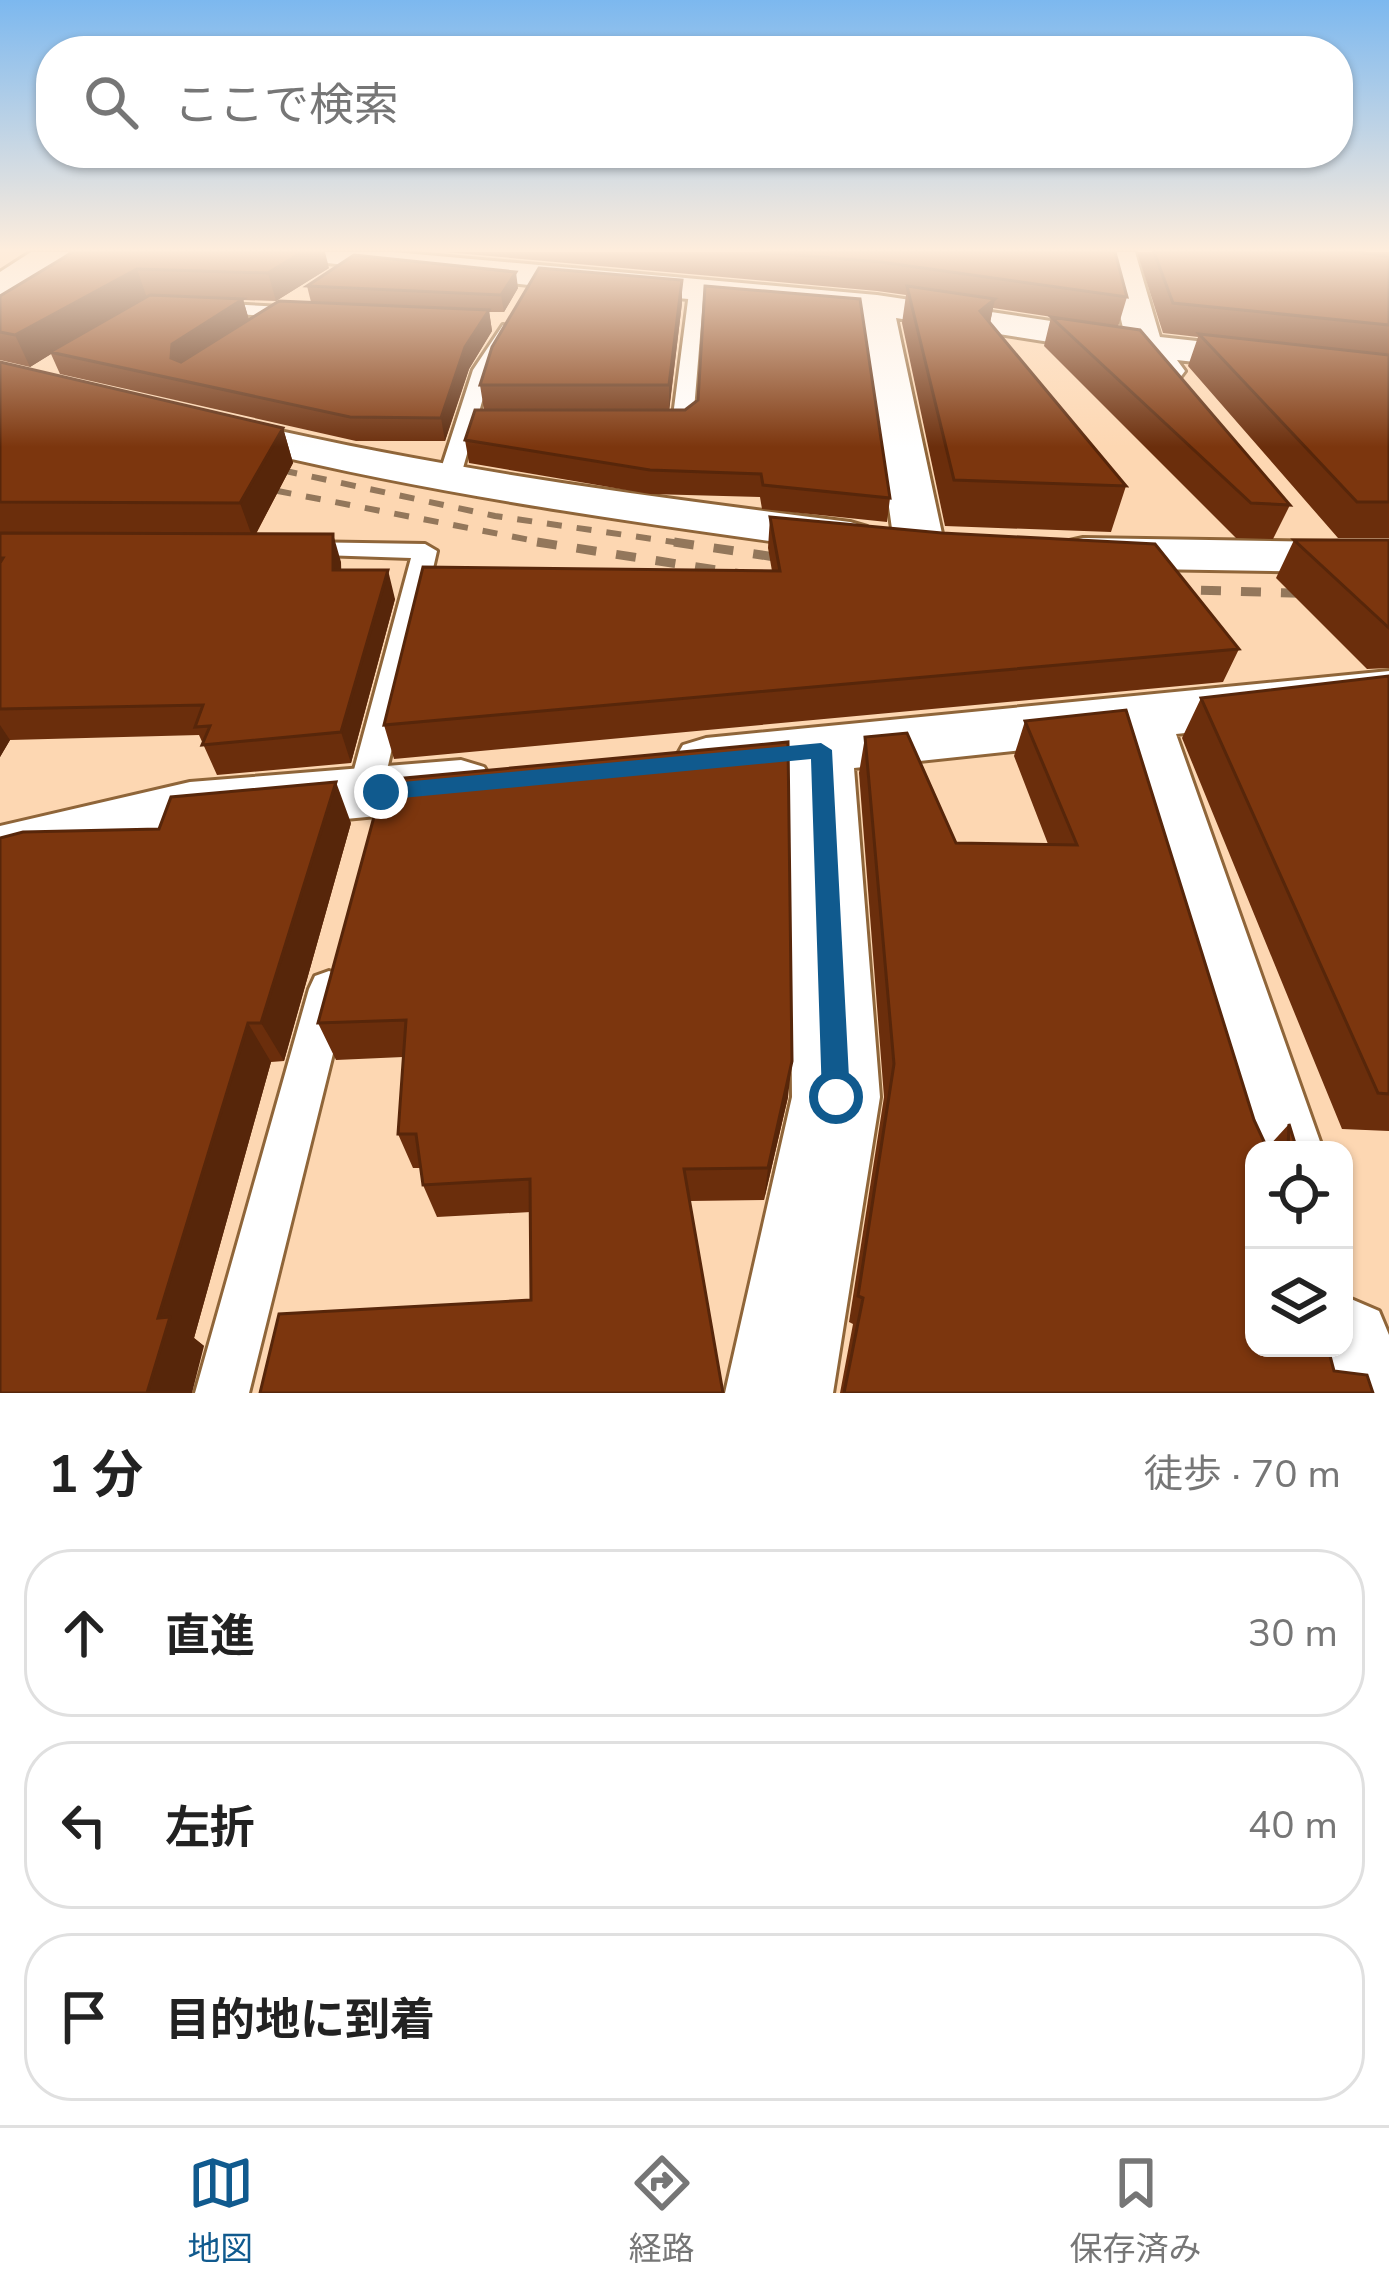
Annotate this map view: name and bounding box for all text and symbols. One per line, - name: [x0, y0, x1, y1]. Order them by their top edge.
- search box: [36, 36, 1353, 168]
- icon: search: [78, 69, 144, 135]
- text: ここで検索: [174, 75, 399, 136]
- route end: [354, 765, 408, 819]
- route start: [809, 1070, 863, 1124]
- map controls: [1245, 1141, 1353, 1357]
- button: locate: [1245, 1141, 1353, 1249]
- button: layers: [1245, 1249, 1353, 1357]
- text: 1 分: [48, 1440, 143, 1510]
- text: 徒歩 · 70 m: [1144, 1448, 1341, 1501]
- icon: ahead: [51, 1600, 117, 1666]
- text: 直進: [165, 1606, 255, 1667]
- text: 30 m: [1248, 1607, 1338, 1660]
- icon: left: [51, 1792, 117, 1858]
- text: 左折: [165, 1798, 255, 1859]
- text: 40 m: [1248, 1799, 1338, 1852]
- icon: arrive: [51, 1984, 117, 2050]
- text: 目的地に到着: [165, 1990, 435, 2051]
- tab: 地図: [188, 2150, 254, 2272]
- tab: 経路: [629, 2150, 695, 2272]
- tab: 保存済み: [1070, 2150, 1202, 2272]

